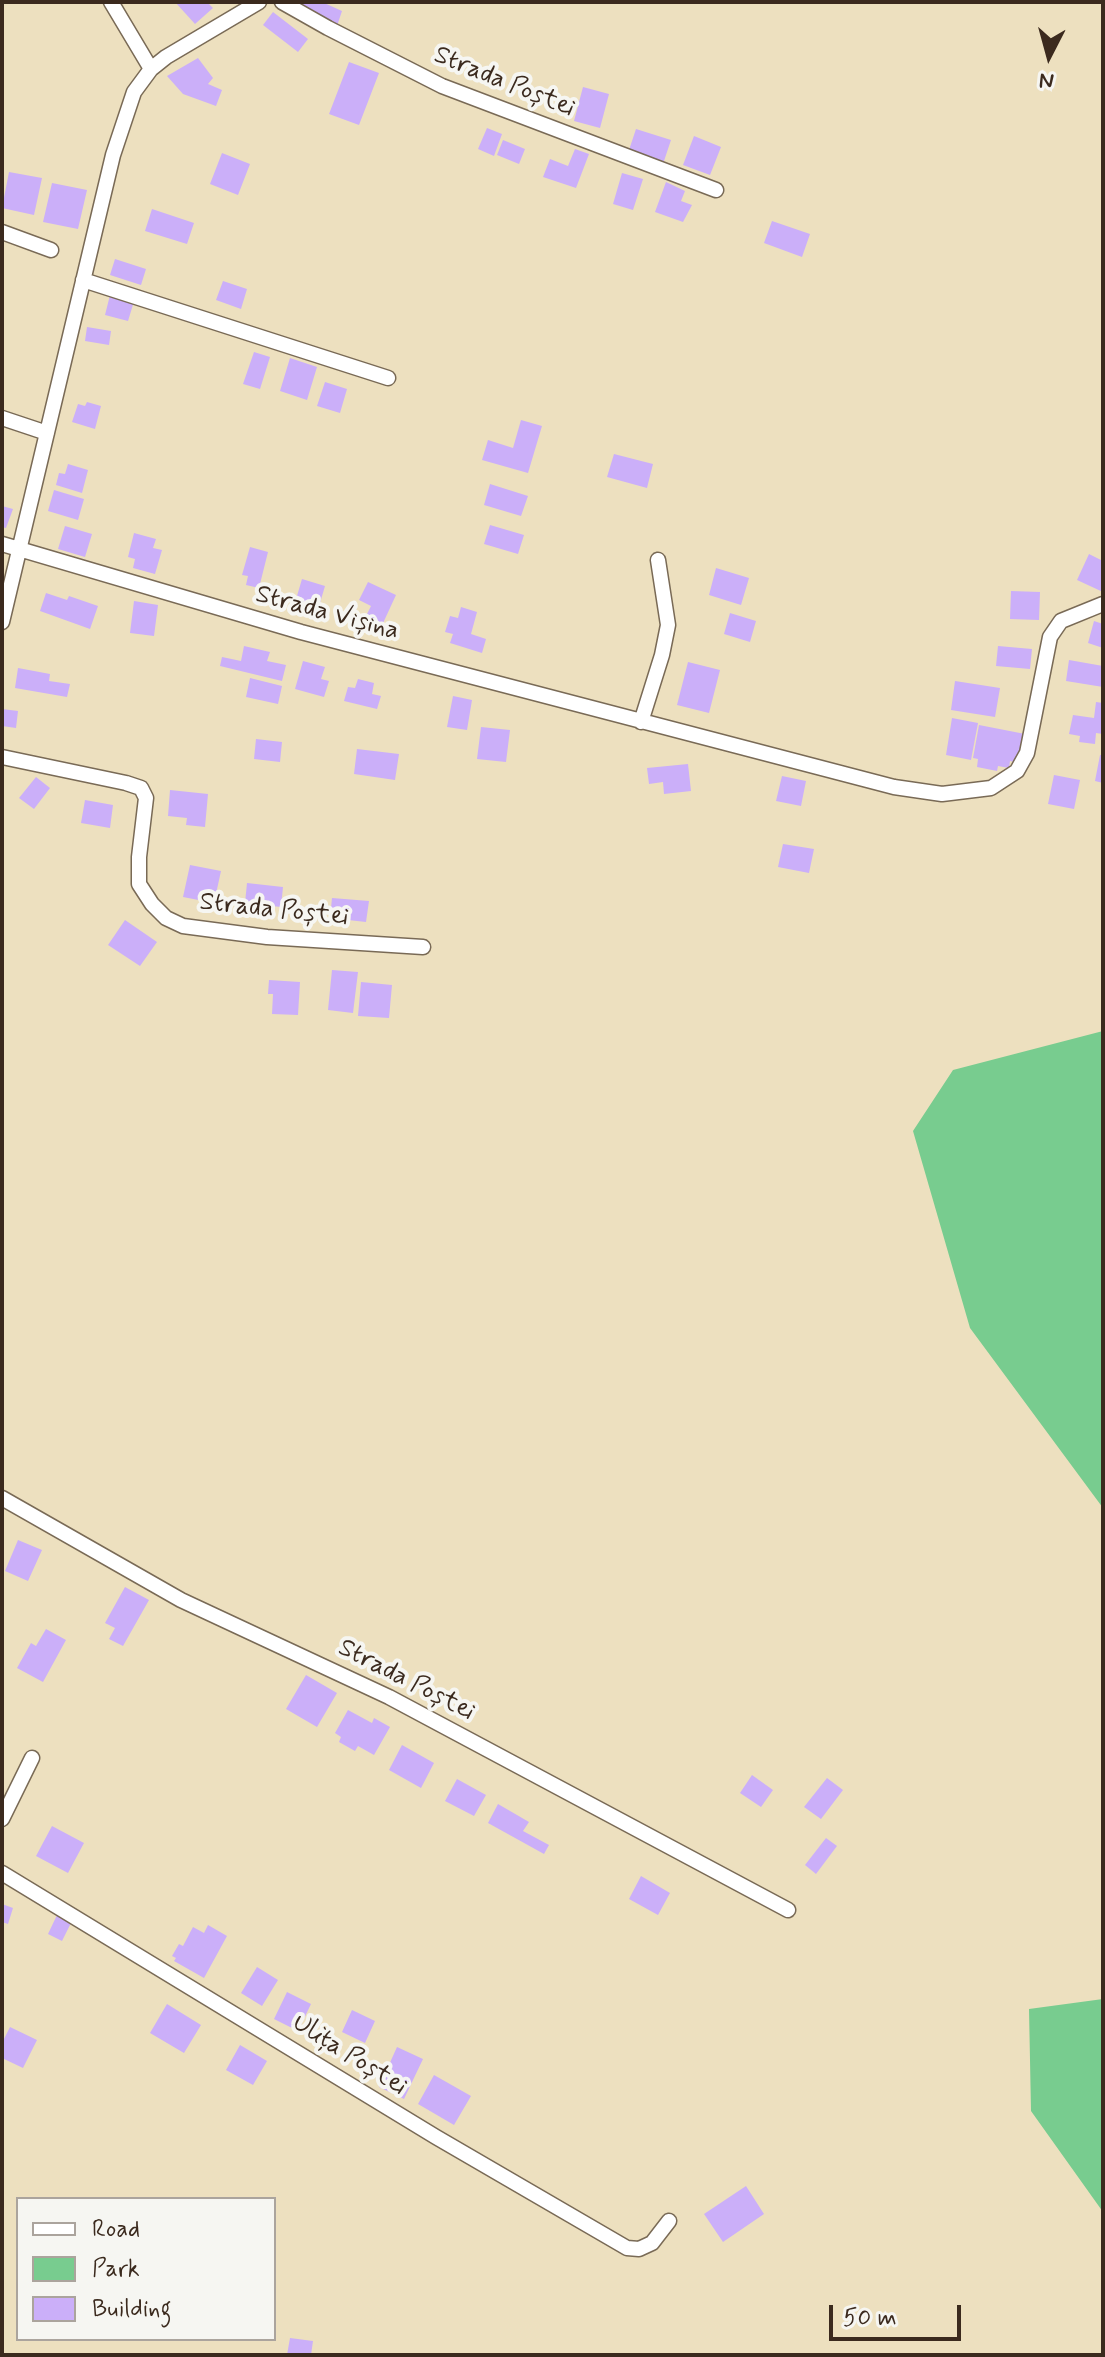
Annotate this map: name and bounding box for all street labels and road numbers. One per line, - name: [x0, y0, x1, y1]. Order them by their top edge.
- street label: Strada Poștei: [429, 41, 579, 125]
- street label: Strada Vișina: [252, 580, 402, 648]
- street label: Strada Poștei: [198, 888, 350, 934]
- street label: Strada Poștei: [332, 1633, 480, 1729]
- street label: Ulița Poștei: [286, 2008, 412, 2104]

